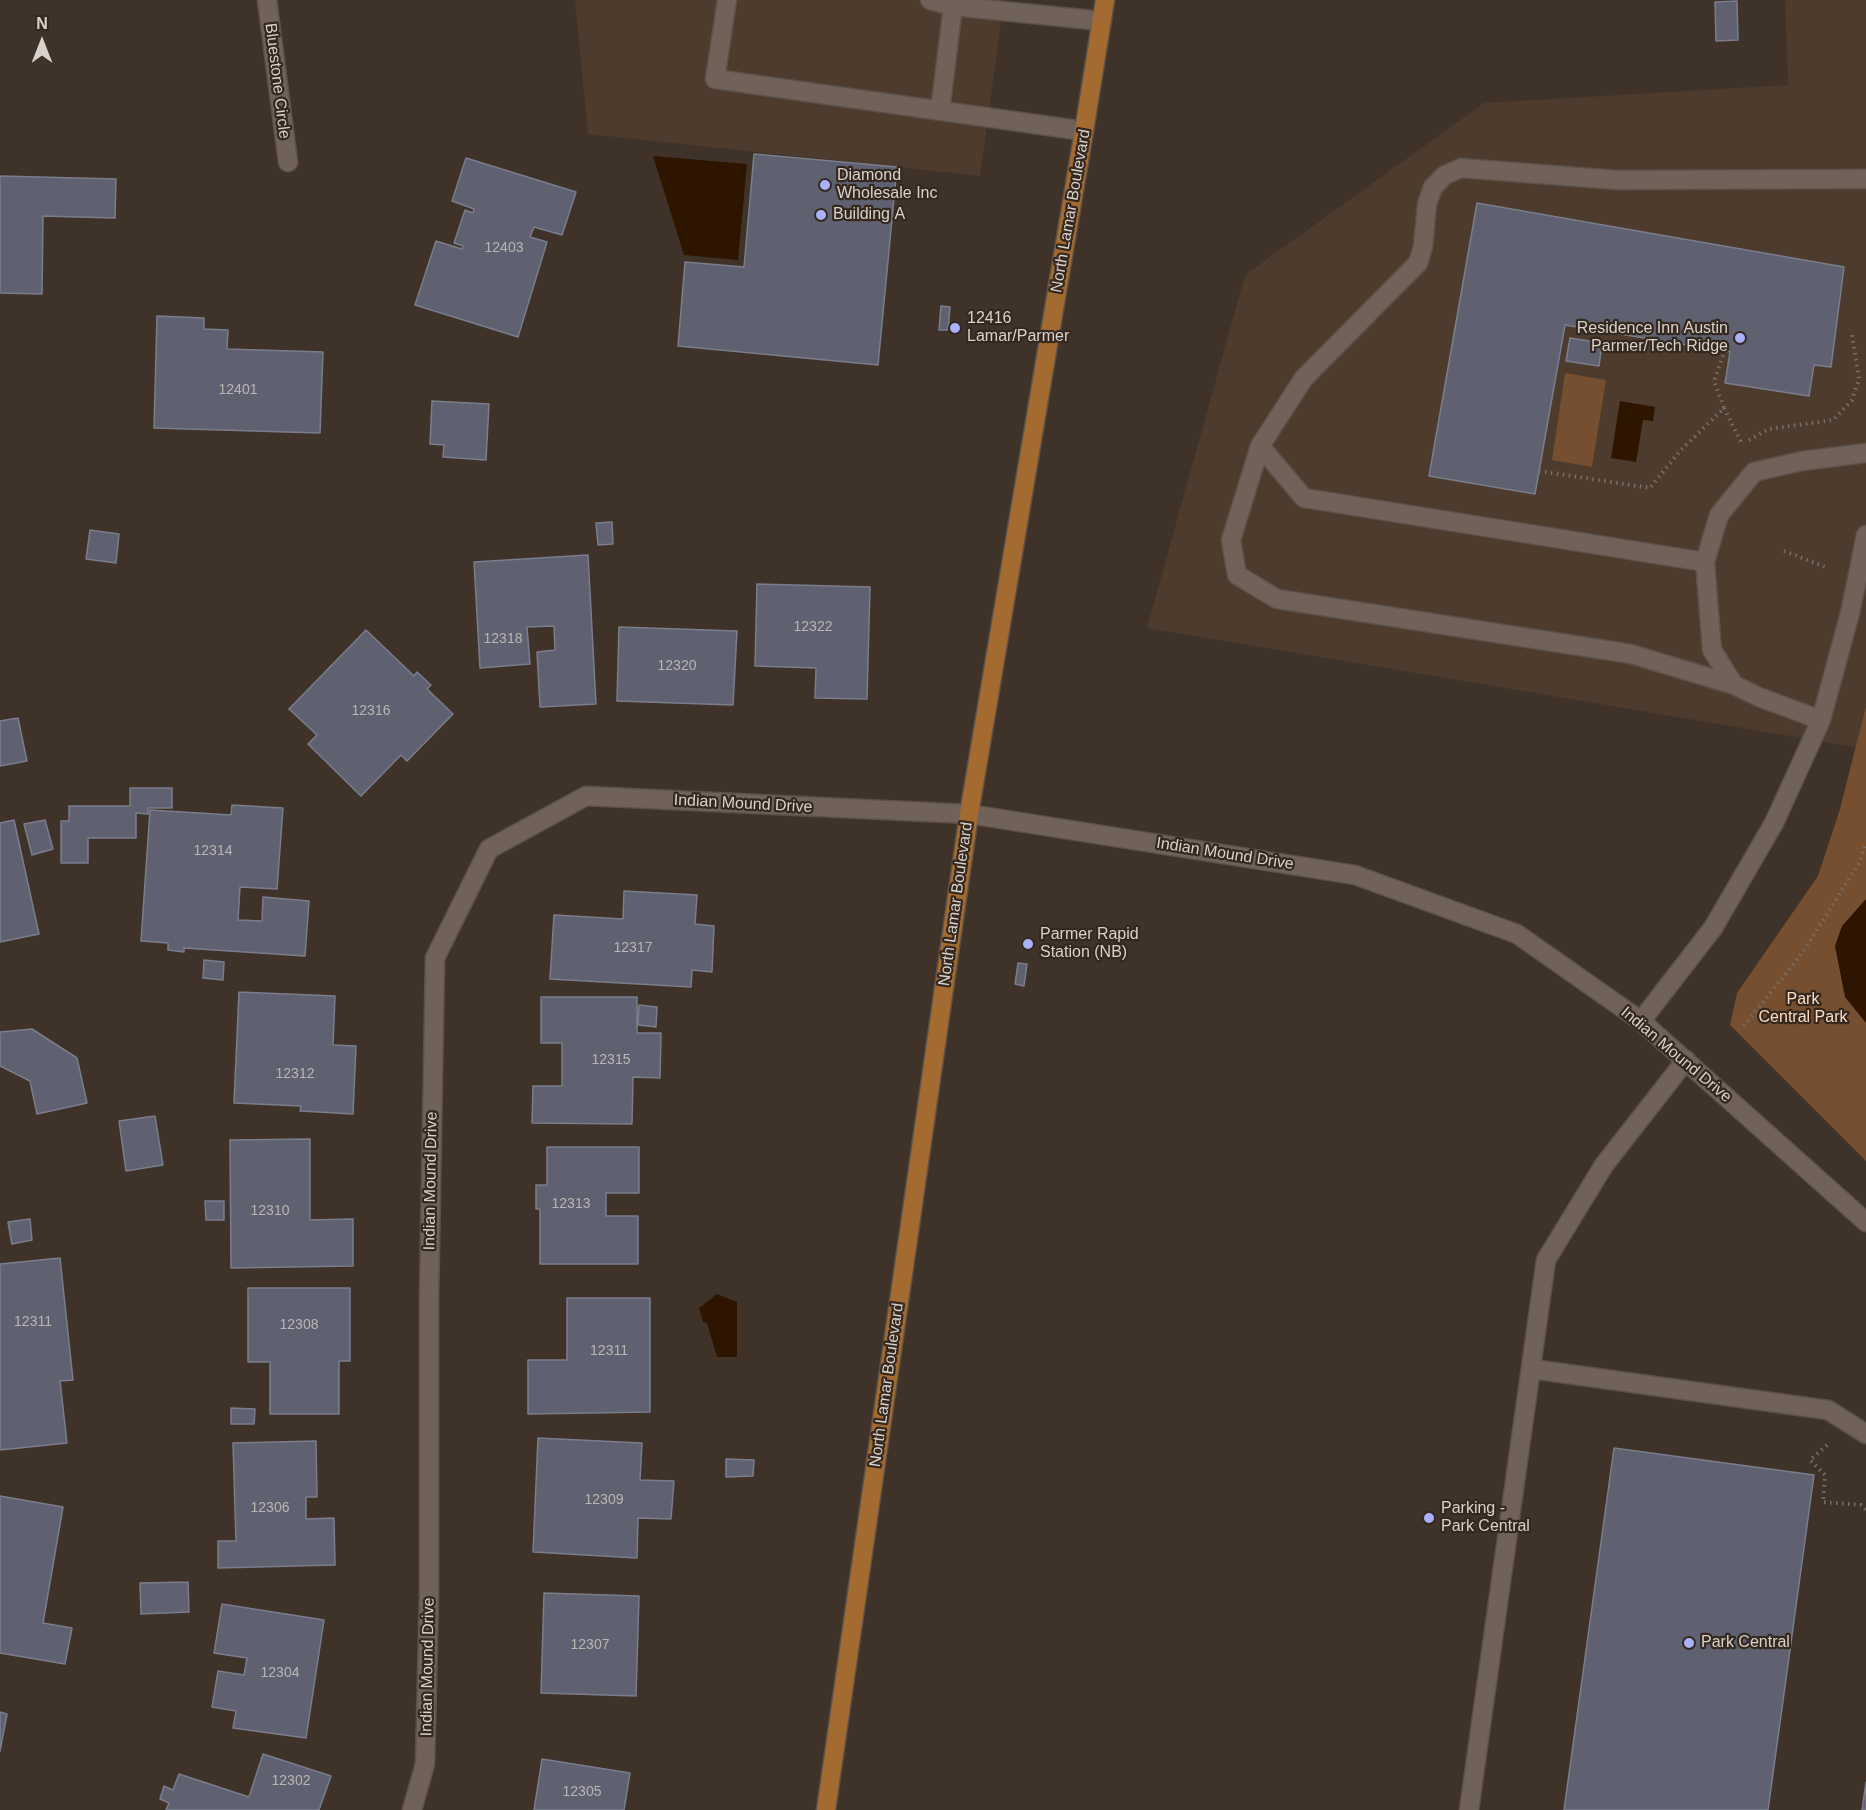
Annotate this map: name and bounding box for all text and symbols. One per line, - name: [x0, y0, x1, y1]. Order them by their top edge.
- north arrow: [12, 12, 72, 72]
- text: N: [36, 15, 48, 32]
- street label: Bluestone Circle: [260, 22, 294, 140]
- street label: North Lamar Boulevard: [1047, 128, 1095, 294]
- place label: Diamond Wholesale Inc: [837, 166, 937, 204]
- marker: Diamond Wholesale Inc: [818, 178, 832, 192]
- place label: Building A: [833, 205, 905, 225]
- marker: Building A: [814, 208, 828, 222]
- house number: 12403: [485, 240, 523, 256]
- place label: 12416 Lamar/Parmer: [967, 309, 1069, 347]
- place label: Residence Inn Austin Parmer/Tech Ridge: [1577, 319, 1728, 357]
- marker: 12416 Lamar/Parmer: [948, 321, 962, 335]
- marker: Residence Inn Austin Parmer/Tech Ridge: [1733, 331, 1747, 345]
- house number: 12401: [219, 382, 257, 398]
- house number: 12322: [794, 619, 832, 635]
- house number: 12318: [484, 631, 522, 647]
- house number: 12320: [658, 658, 696, 674]
- house number: 12316: [352, 703, 390, 719]
- street label: Indian Mound Drive: [673, 791, 813, 817]
- street label: North Lamar Boulevard: [935, 821, 977, 987]
- street label: Indian Mound Drive: [1155, 834, 1295, 874]
- house number: 12314: [194, 843, 232, 859]
- place label: Parmer Rapid Station (NB): [1040, 925, 1139, 963]
- marker: Parmer Rapid Station (NB): [1021, 937, 1035, 951]
- house number: 12317: [614, 940, 652, 956]
- park label: Park Central Park: [1759, 990, 1847, 1028]
- street label: Indian Mound Drive: [1617, 1003, 1735, 1107]
- house number: 12315: [592, 1052, 630, 1068]
- house number: 12312: [276, 1066, 314, 1082]
- street label: Indian Mound Drive: [420, 1111, 442, 1251]
- house number: 12313: [552, 1196, 590, 1212]
- house number: 12310: [251, 1203, 289, 1219]
- street label: North Lamar Boulevard: [866, 1302, 908, 1468]
- house number: 12311: [14, 1314, 52, 1330]
- house number: 12308: [280, 1317, 318, 1333]
- house number: 12311: [590, 1343, 628, 1359]
- house number: 12309: [585, 1492, 623, 1508]
- place label: Parking - Park Central: [1441, 1499, 1530, 1537]
- house number: 12306: [251, 1500, 289, 1516]
- marker: Parking - Park Central: [1422, 1511, 1436, 1525]
- street label: Indian Mound Drive: [417, 1597, 439, 1737]
- place label: Park Central: [1701, 1633, 1790, 1653]
- marker: Park Central: [1682, 1636, 1696, 1650]
- house number: 12307: [571, 1637, 609, 1653]
- house number: 12304: [261, 1665, 299, 1681]
- house number: 12302: [272, 1773, 310, 1789]
- house number: 12305: [563, 1784, 601, 1800]

